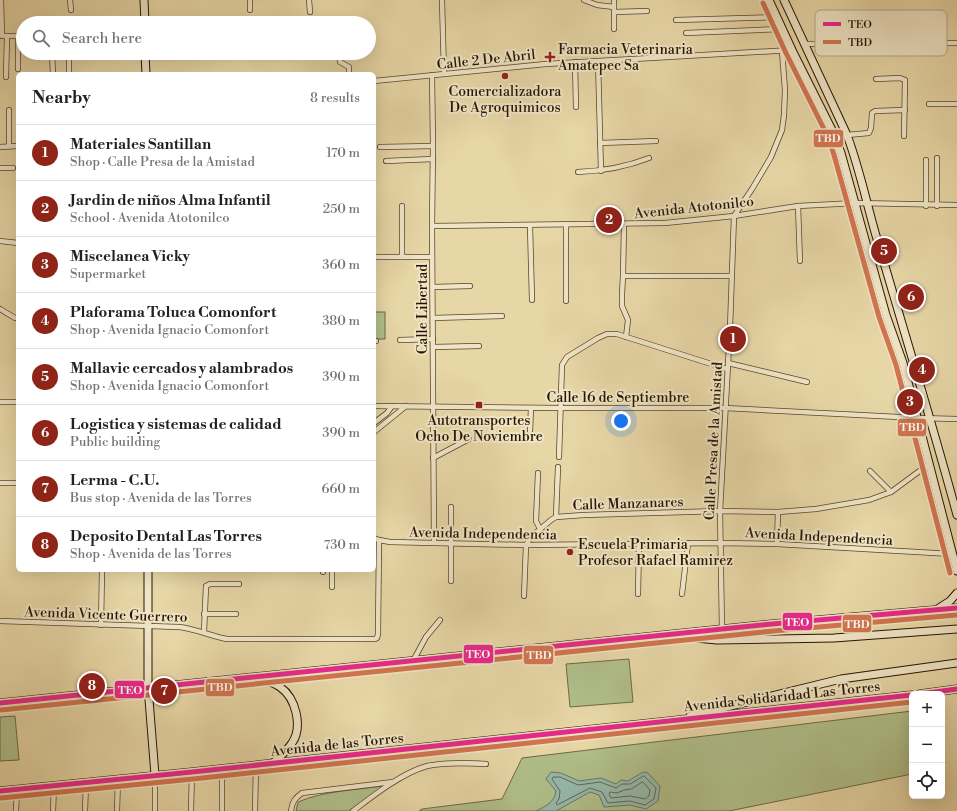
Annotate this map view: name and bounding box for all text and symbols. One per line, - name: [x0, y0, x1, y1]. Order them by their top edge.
- legend: [815, 10, 947, 56]
- search box: [16, 16, 376, 60]
- text: TEO: [848, 18, 872, 32]
- icon: search: [30, 27, 52, 49]
- text: Search here: [62, 29, 142, 48]
- text: TBD: [848, 36, 872, 50]
- place label: Farmacia Veterinaria Amatepec Sa: [557, 41, 694, 75]
- street label: Calle 2 De Abril: [436, 46, 536, 74]
- marker: Farmacia Veterinaria Amatepec Sa: [545, 52, 555, 62]
- marker: Comercializadora De Agroquimicos: [500, 71, 510, 81]
- place label: Comercializadora De Agroquimicos: [449, 83, 562, 117]
- text: Nearby: [32, 87, 91, 109]
- text: 8 results: [310, 90, 360, 106]
- line badge: TBD: [813, 129, 844, 148]
- text: TBD: [815, 132, 841, 146]
- text: Materiales Santillan: [70, 135, 211, 154]
- text: 1: [42, 145, 48, 161]
- text: 170 m: [326, 145, 360, 161]
- text: Shop · Calle Presa de la Amistad: [70, 154, 255, 170]
- text: Jardin de niños Alma Infantil: [70, 191, 271, 210]
- street label: Avenida Atotonilco: [632, 193, 755, 223]
- text: 2: [41, 201, 49, 217]
- text: 250 m: [323, 201, 360, 217]
- pin: 2: [596, 205, 622, 235]
- text: School · Avenida Atotonilco: [70, 210, 230, 226]
- pin: 5: [871, 236, 897, 266]
- text: Miscelanea Vicky: [70, 247, 190, 266]
- text: 3: [41, 257, 49, 273]
- text: 360 m: [322, 257, 360, 273]
- street label: Calle Libertad: [414, 264, 432, 354]
- text: Supermarket: [70, 266, 146, 282]
- pin: 6: [898, 282, 924, 312]
- text: Plaforama Toluca Comonfort: [70, 303, 276, 322]
- text: 4: [41, 313, 49, 329]
- text: 380 m: [322, 313, 360, 329]
- text: Shop · Avenida Ignacio Comonfort: [70, 322, 269, 338]
- pin: 1: [720, 324, 746, 354]
- pin: 4: [909, 355, 935, 385]
- text: Mallavic cercados y alambrados: [70, 359, 293, 378]
- street label: Calle Presa de la Amistad: [701, 361, 727, 521]
- text: 5: [41, 369, 49, 385]
- text: 390 m: [322, 369, 360, 385]
- text: Shop · Avenida Ignacio Comonfort: [70, 378, 269, 394]
- pin: 3: [897, 387, 923, 417]
- street label: Calle 16 de Septiembre: [547, 389, 689, 407]
- marker: Autotransportes Ocho De Noviembre: [474, 400, 484, 410]
- your location: [611, 411, 631, 431]
- place label: Autotransportes Ocho De Noviembre: [415, 412, 543, 446]
- text: Logistica y sistemas de calidad: [70, 415, 282, 434]
- line badge: TBD: [897, 418, 927, 437]
- text: TBD: [899, 421, 925, 435]
- text: 6: [41, 425, 49, 441]
- text: 390 m: [322, 425, 360, 441]
- text: Public building: [70, 434, 160, 450]
- text: Lerma - C.U.: [70, 471, 159, 490]
- text: 7: [41, 481, 49, 497]
- text: 660 m: [322, 481, 360, 497]
- text: Bus stop · Avenida de las Torres: [70, 490, 252, 506]
- street label: Calle Manzanares: [572, 493, 684, 515]
- street label: Avenida Independencia: [408, 524, 558, 544]
- street label: Avenida Independencia: [744, 524, 894, 550]
- text: Deposito Dental Las Torres: [70, 527, 262, 546]
- place label: Escuela Primaria Profesor Rafael Ramirez: [578, 536, 733, 570]
- text: 8: [41, 537, 49, 553]
- text: 730 m: [324, 537, 360, 553]
- text: Shop · Avenida de las Torres: [70, 546, 232, 562]
- marker: Escuela Primaria Profesor Rafael Ramirez: [565, 547, 575, 557]
- street label: Avenida Vicente Guerrero: [23, 603, 188, 627]
- line badge: TEO: [782, 612, 813, 631]
- line badge: TBD: [842, 614, 872, 633]
- text: TEO: [785, 616, 809, 630]
- text: TBD: [844, 618, 870, 632]
- line badge: TEO: [463, 644, 494, 664]
- line badge: TBD: [523, 645, 554, 665]
- text: TEO: [466, 648, 490, 662]
- text: TBD: [526, 649, 552, 663]
- pin: 8: [79, 671, 105, 701]
- pin: 7: [151, 676, 177, 706]
- line badge: TBD: [205, 678, 235, 697]
- street label: Avenida Solidaridad Las Torres: [682, 678, 881, 716]
- line badge: TEO: [114, 680, 145, 699]
- text: TBD: [207, 681, 233, 695]
- text: TEO: [118, 684, 142, 698]
- map controls: [909, 691, 945, 799]
- button: +: [909, 691, 945, 727]
- button: −: [909, 727, 945, 763]
- street label: Avenida de las Torres: [269, 729, 405, 761]
- button: locate: [909, 763, 945, 799]

